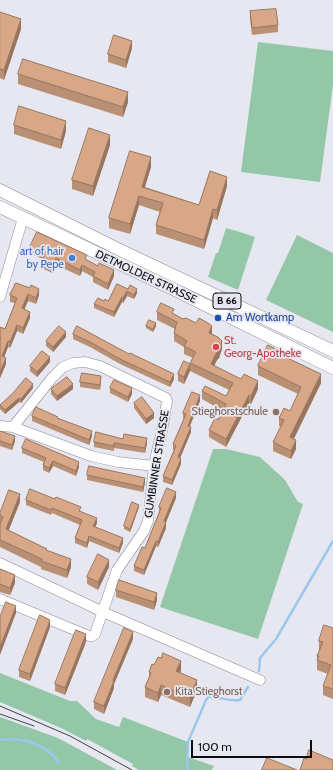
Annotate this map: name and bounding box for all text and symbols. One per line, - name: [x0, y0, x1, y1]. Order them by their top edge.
- place label: art of hair by Pepe: [20, 245, 64, 271]
- street label: DETMOLDER STRASSE: [93, 248, 199, 306]
- marker: art of hair by Pepe: [67, 253, 77, 263]
- road number: B 66: [213, 293, 241, 309]
- place label: Am Wortkamp: [226, 311, 294, 325]
- marker: Am Wortkamp: [213, 313, 223, 323]
- place label: St. Georg-Apotheke: [224, 334, 301, 360]
- marker: St. Georg-Apotheke: [211, 342, 221, 352]
- place label: Stieghorstschule: [191, 405, 268, 419]
- marker: Stieghorstschule: [271, 407, 281, 417]
- street label: GUMBINNER STRASSE: [142, 409, 172, 519]
- place label: Kita Stieghorst: [175, 685, 242, 699]
- marker: Kita Stieghorst: [162, 687, 172, 697]
- scale bar: [193, 732, 314, 758]
- text: 100 m: [198, 739, 232, 754]

